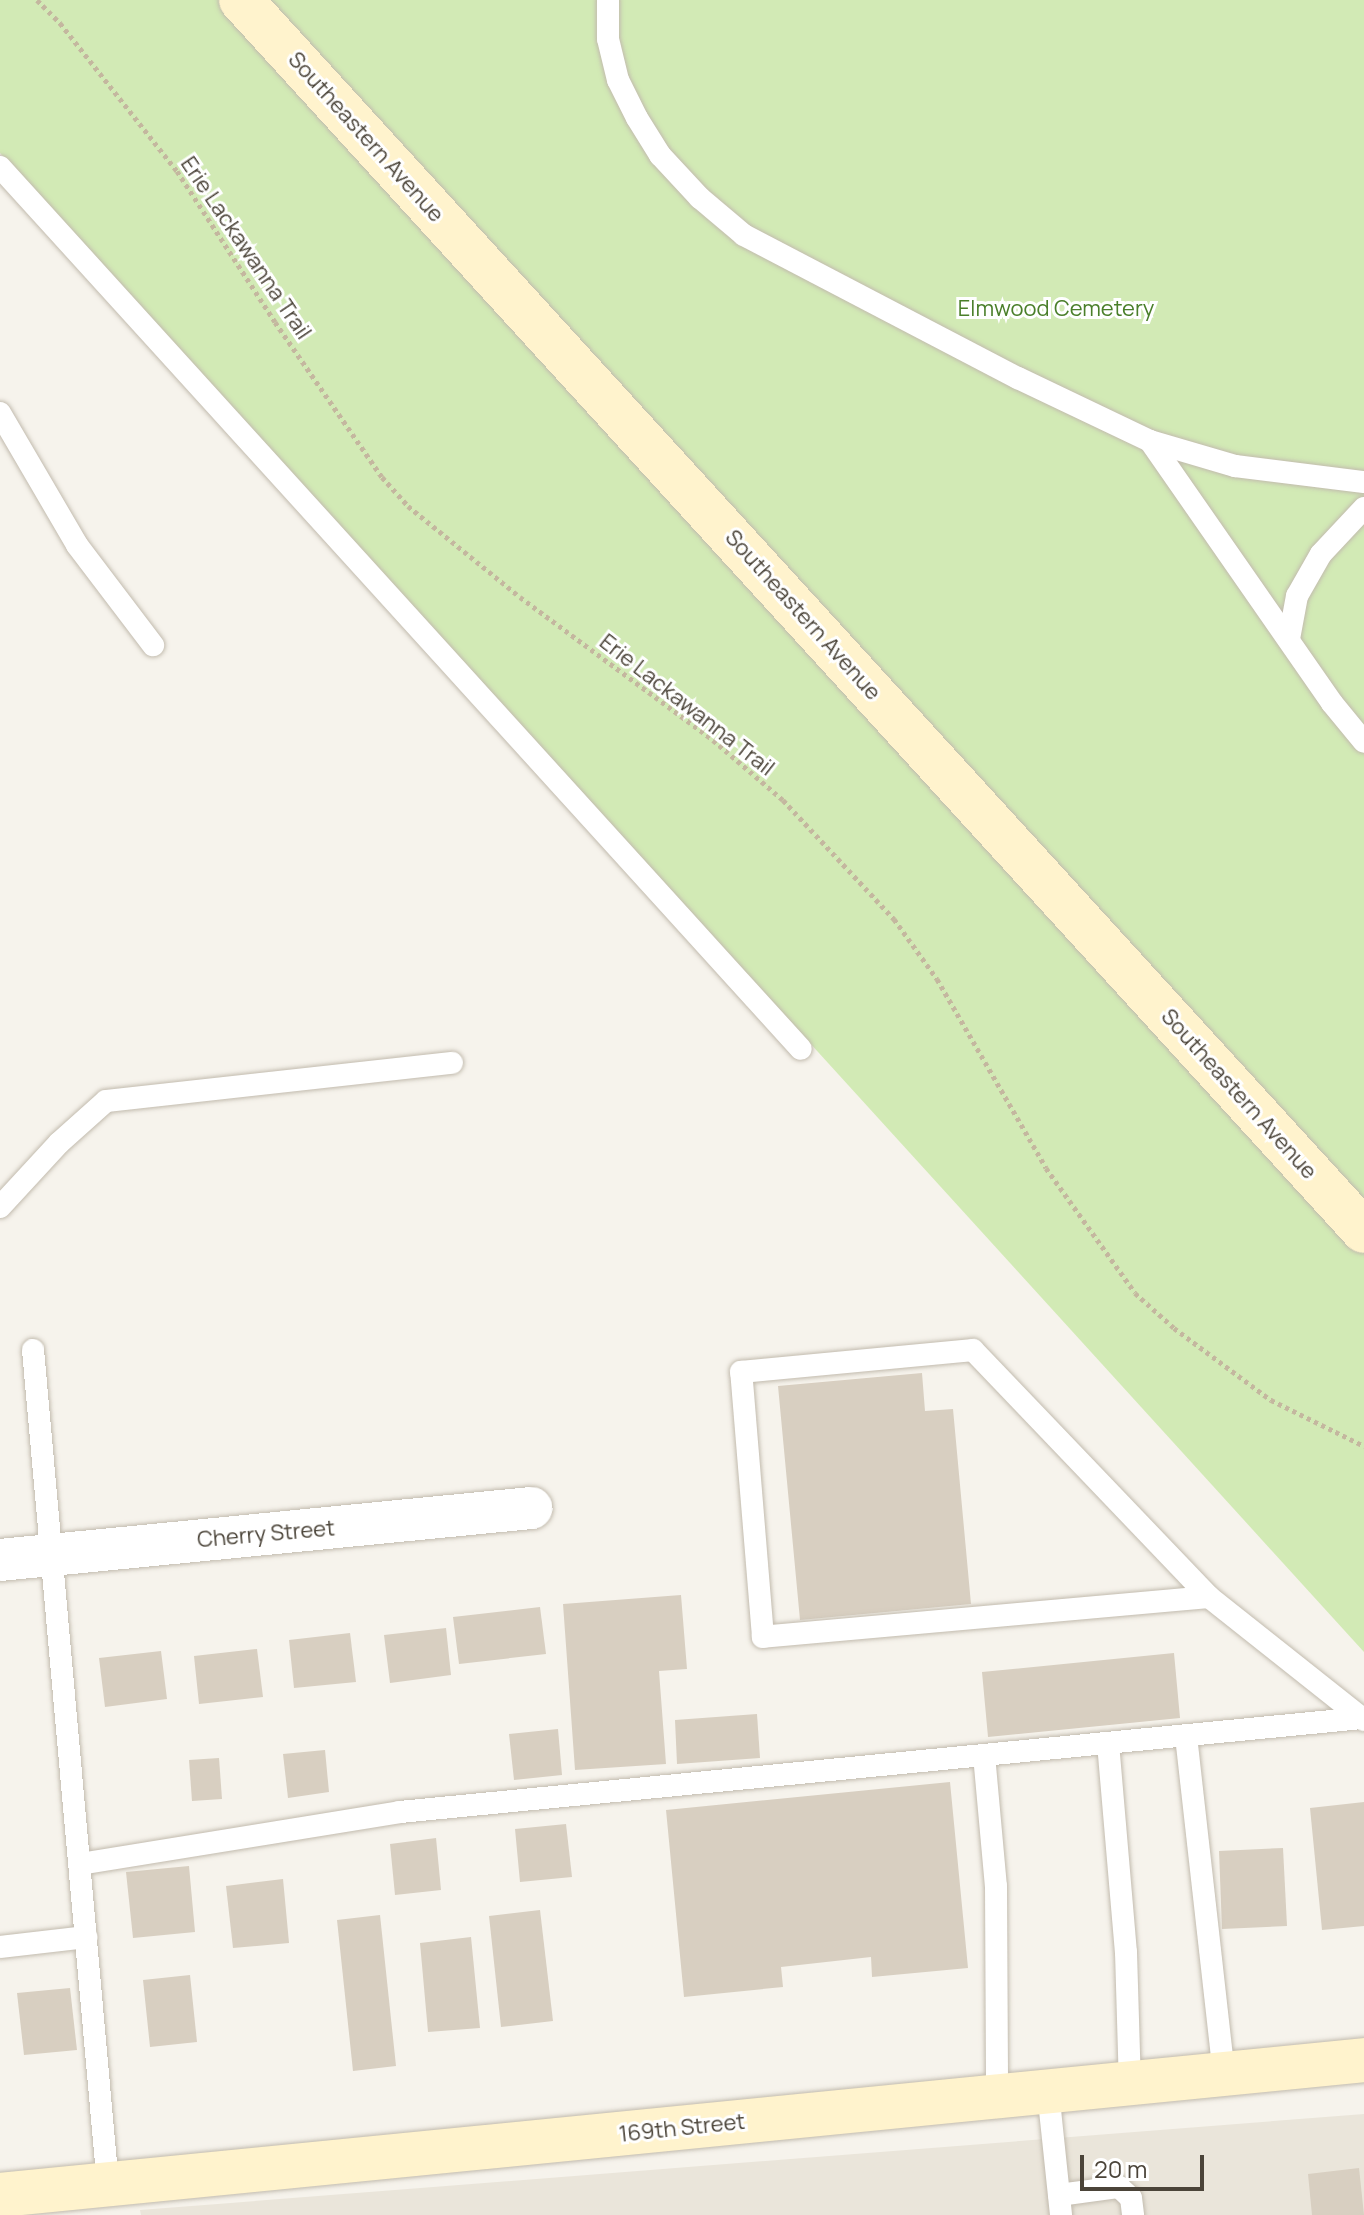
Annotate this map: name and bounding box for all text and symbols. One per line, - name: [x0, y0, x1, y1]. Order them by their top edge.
- street label: Southeastern Avenue: [283, 46, 449, 228]
- street label: Erie Lackawanna Trail: [175, 152, 317, 344]
- park label: Elmwood Cemetery: [958, 296, 1154, 322]
- street label: Southeastern Avenue: [720, 524, 886, 706]
- street label: Erie Lackawanna Trail: [594, 629, 780, 781]
- street label: Southeastern Avenue: [1156, 1003, 1322, 1185]
- street label: Cherry Street: [196, 1515, 336, 1553]
- street label: 169th Street: [618, 2108, 746, 2148]
- scale bar: [1084, 2139, 1208, 2189]
- text: 20 m: [1094, 2152, 1147, 2185]

